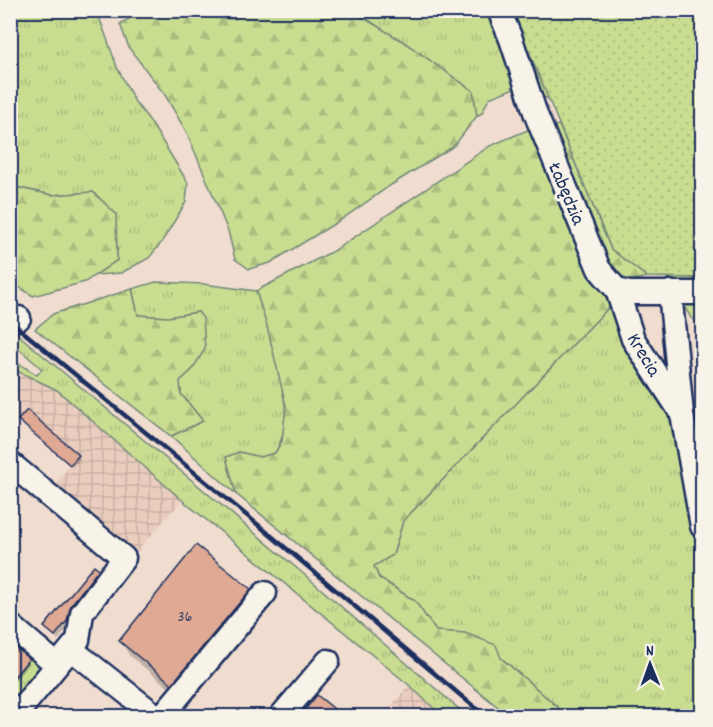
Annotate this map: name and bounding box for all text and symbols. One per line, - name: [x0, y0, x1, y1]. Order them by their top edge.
- street label: Łabędzia: [539, 158, 591, 230]
- street label: Krecia: [618, 328, 667, 383]
- house number: 36: [178, 606, 193, 629]
- north arrow: [620, 634, 680, 694]
- text: N: [646, 640, 654, 663]

